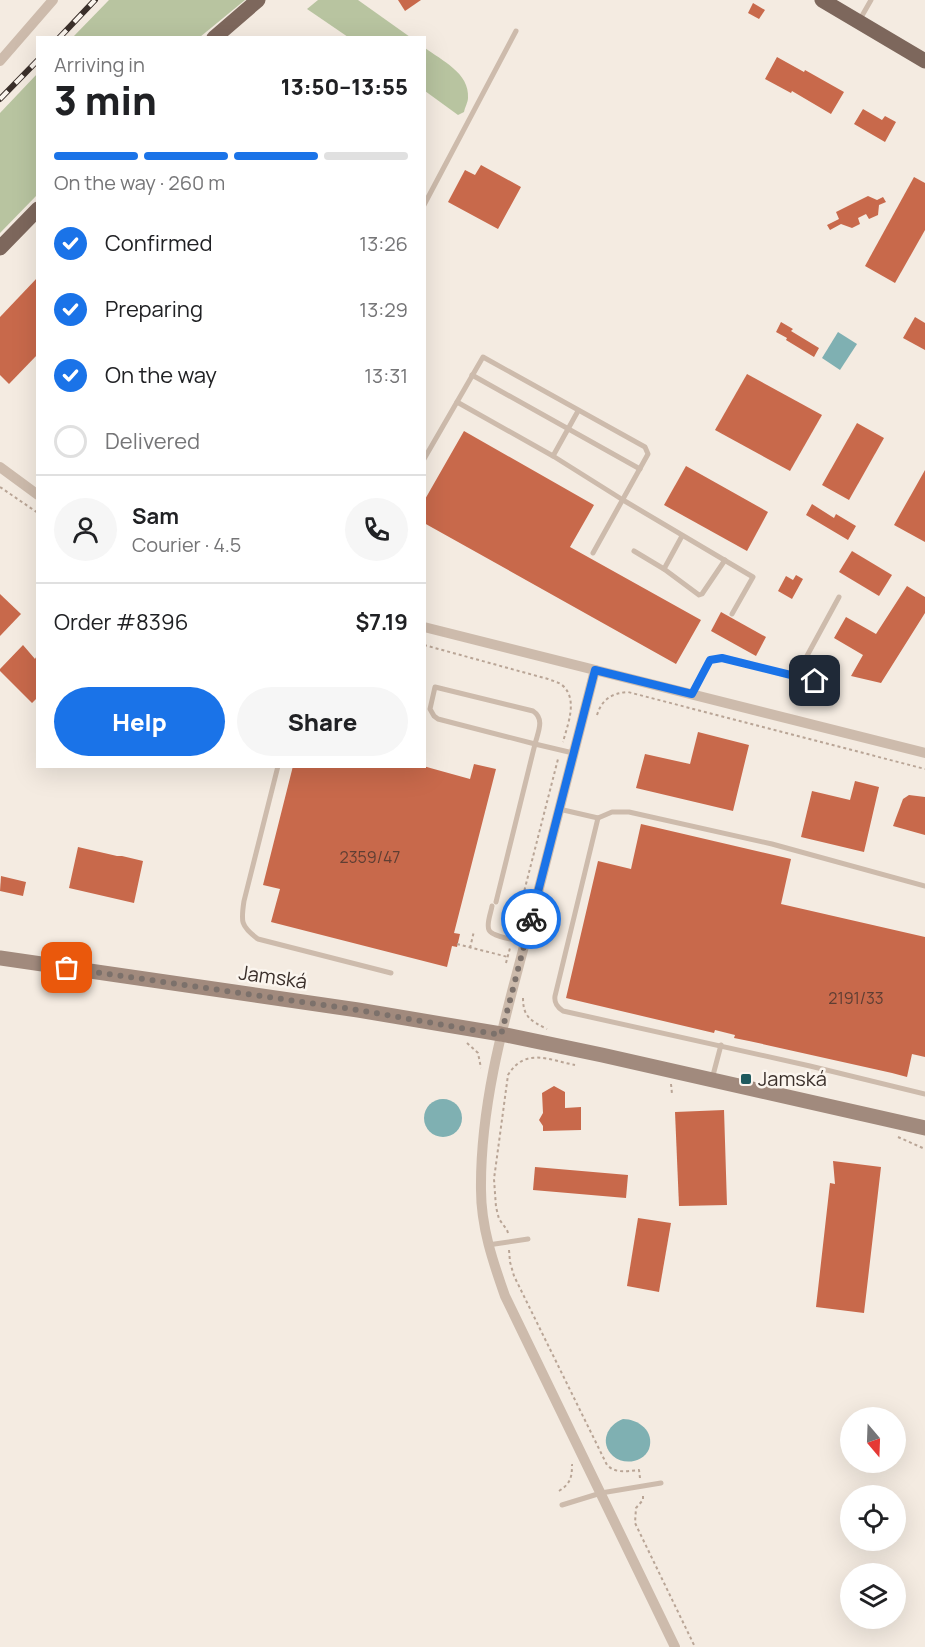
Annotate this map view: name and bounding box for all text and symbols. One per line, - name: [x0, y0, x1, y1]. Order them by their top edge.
- text: Arriving in: [54, 51, 145, 78]
- text: 13:50–13:55: [281, 72, 408, 102]
- text: 3 min: [54, 73, 157, 127]
- text: On the way · 260 m: [54, 169, 225, 196]
- icon: check: [54, 227, 87, 260]
- text: Confirmed: [105, 228, 213, 258]
- text: 13:26: [359, 230, 408, 257]
- icon: check: [54, 293, 87, 326]
- text: Preparing: [105, 294, 203, 324]
- text: 13:29: [359, 296, 408, 323]
- icon: check: [54, 359, 87, 392]
- text: On the way: [105, 360, 217, 390]
- text: 13:31: [364, 362, 408, 389]
- text: Delivered: [105, 426, 200, 456]
- button: person: [54, 498, 117, 561]
- button: phone: [345, 498, 408, 561]
- text: Sam: [132, 501, 179, 531]
- text: Courier · 4.5: [132, 531, 241, 558]
- text: Order #8396: [54, 607, 188, 637]
- text: $7.19: [355, 607, 408, 637]
- pin: [789, 655, 840, 706]
- icon: home: [798, 664, 831, 697]
- button: Help: [54, 687, 225, 756]
- button: Share: [237, 687, 408, 756]
- house number: 2359/47: [340, 846, 400, 868]
- courier: [501, 889, 561, 949]
- icon: bike: [515, 903, 548, 936]
- pin: [41, 942, 92, 993]
- icon: bag: [50, 951, 83, 984]
- street label: Jamská: [237, 958, 309, 995]
- house number: 2191/33: [828, 987, 884, 1009]
- place label: Jamská: [758, 1065, 827, 1092]
- marker: Jamská: [739, 1072, 753, 1086]
- north arrow: [840, 1407, 906, 1473]
- map controls: [840, 1407, 906, 1629]
- button: locate: [840, 1485, 906, 1551]
- button: layers: [840, 1563, 906, 1629]

